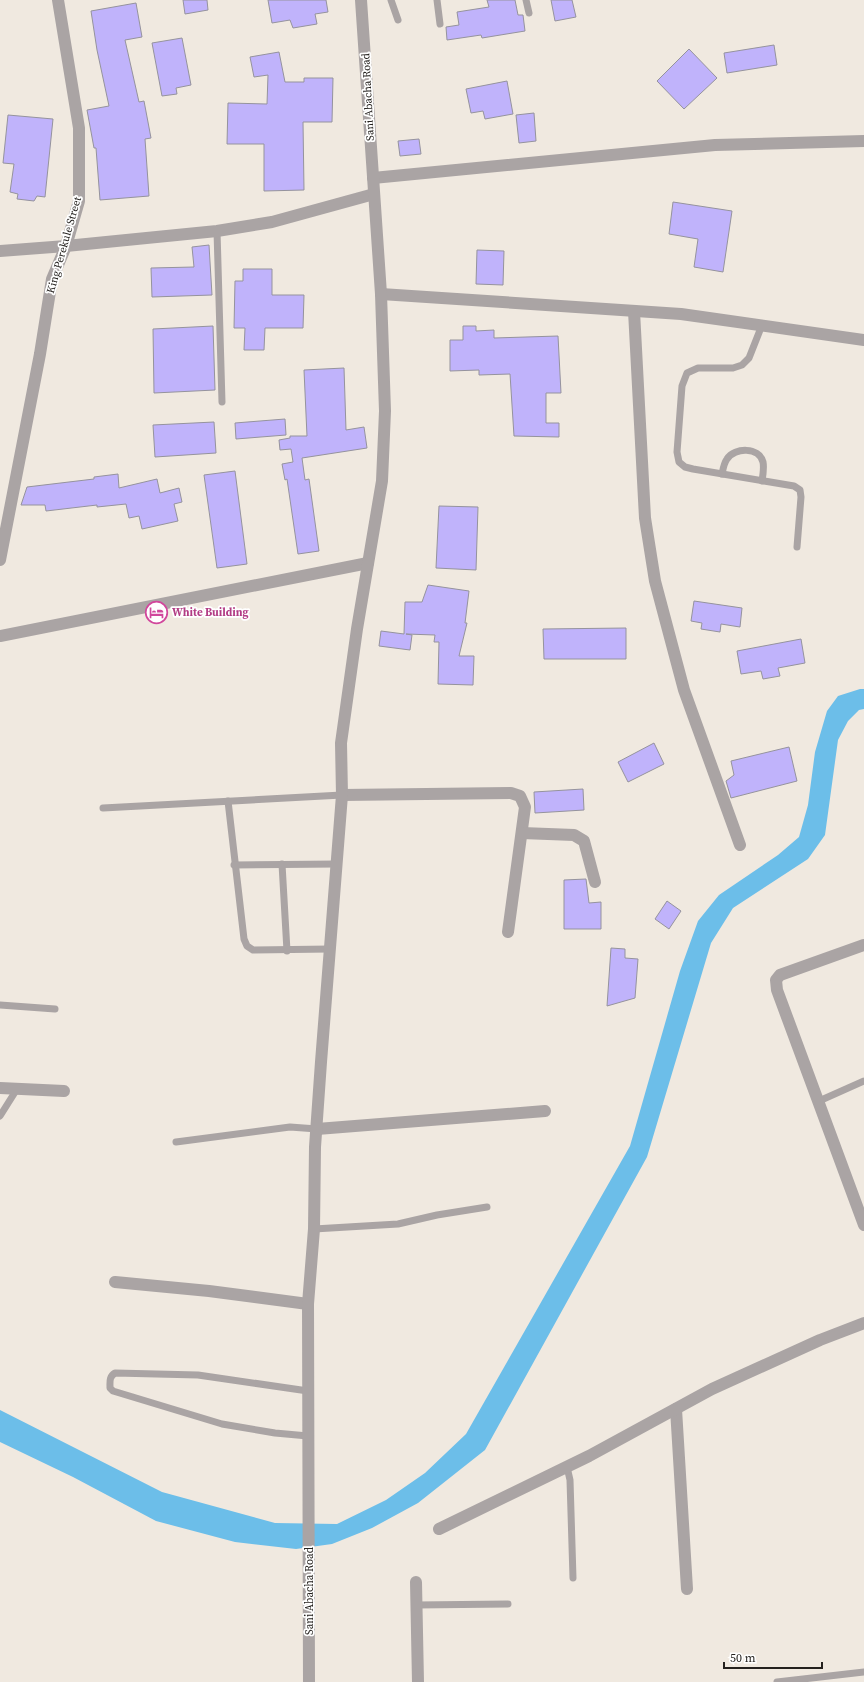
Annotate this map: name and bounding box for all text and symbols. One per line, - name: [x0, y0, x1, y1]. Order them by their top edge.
- street label: Sani Abacha Road: [358, 52, 378, 141]
- street label: King Perekule Street: [43, 195, 85, 295]
- hotel icon: White Building: [143, 599, 169, 625]
- place label: White Building: [172, 605, 249, 620]
- street label: Sani Abacha Road: [302, 1546, 317, 1635]
- scale bar: [724, 1644, 822, 1670]
- text: 50 m: [730, 1650, 756, 1666]

